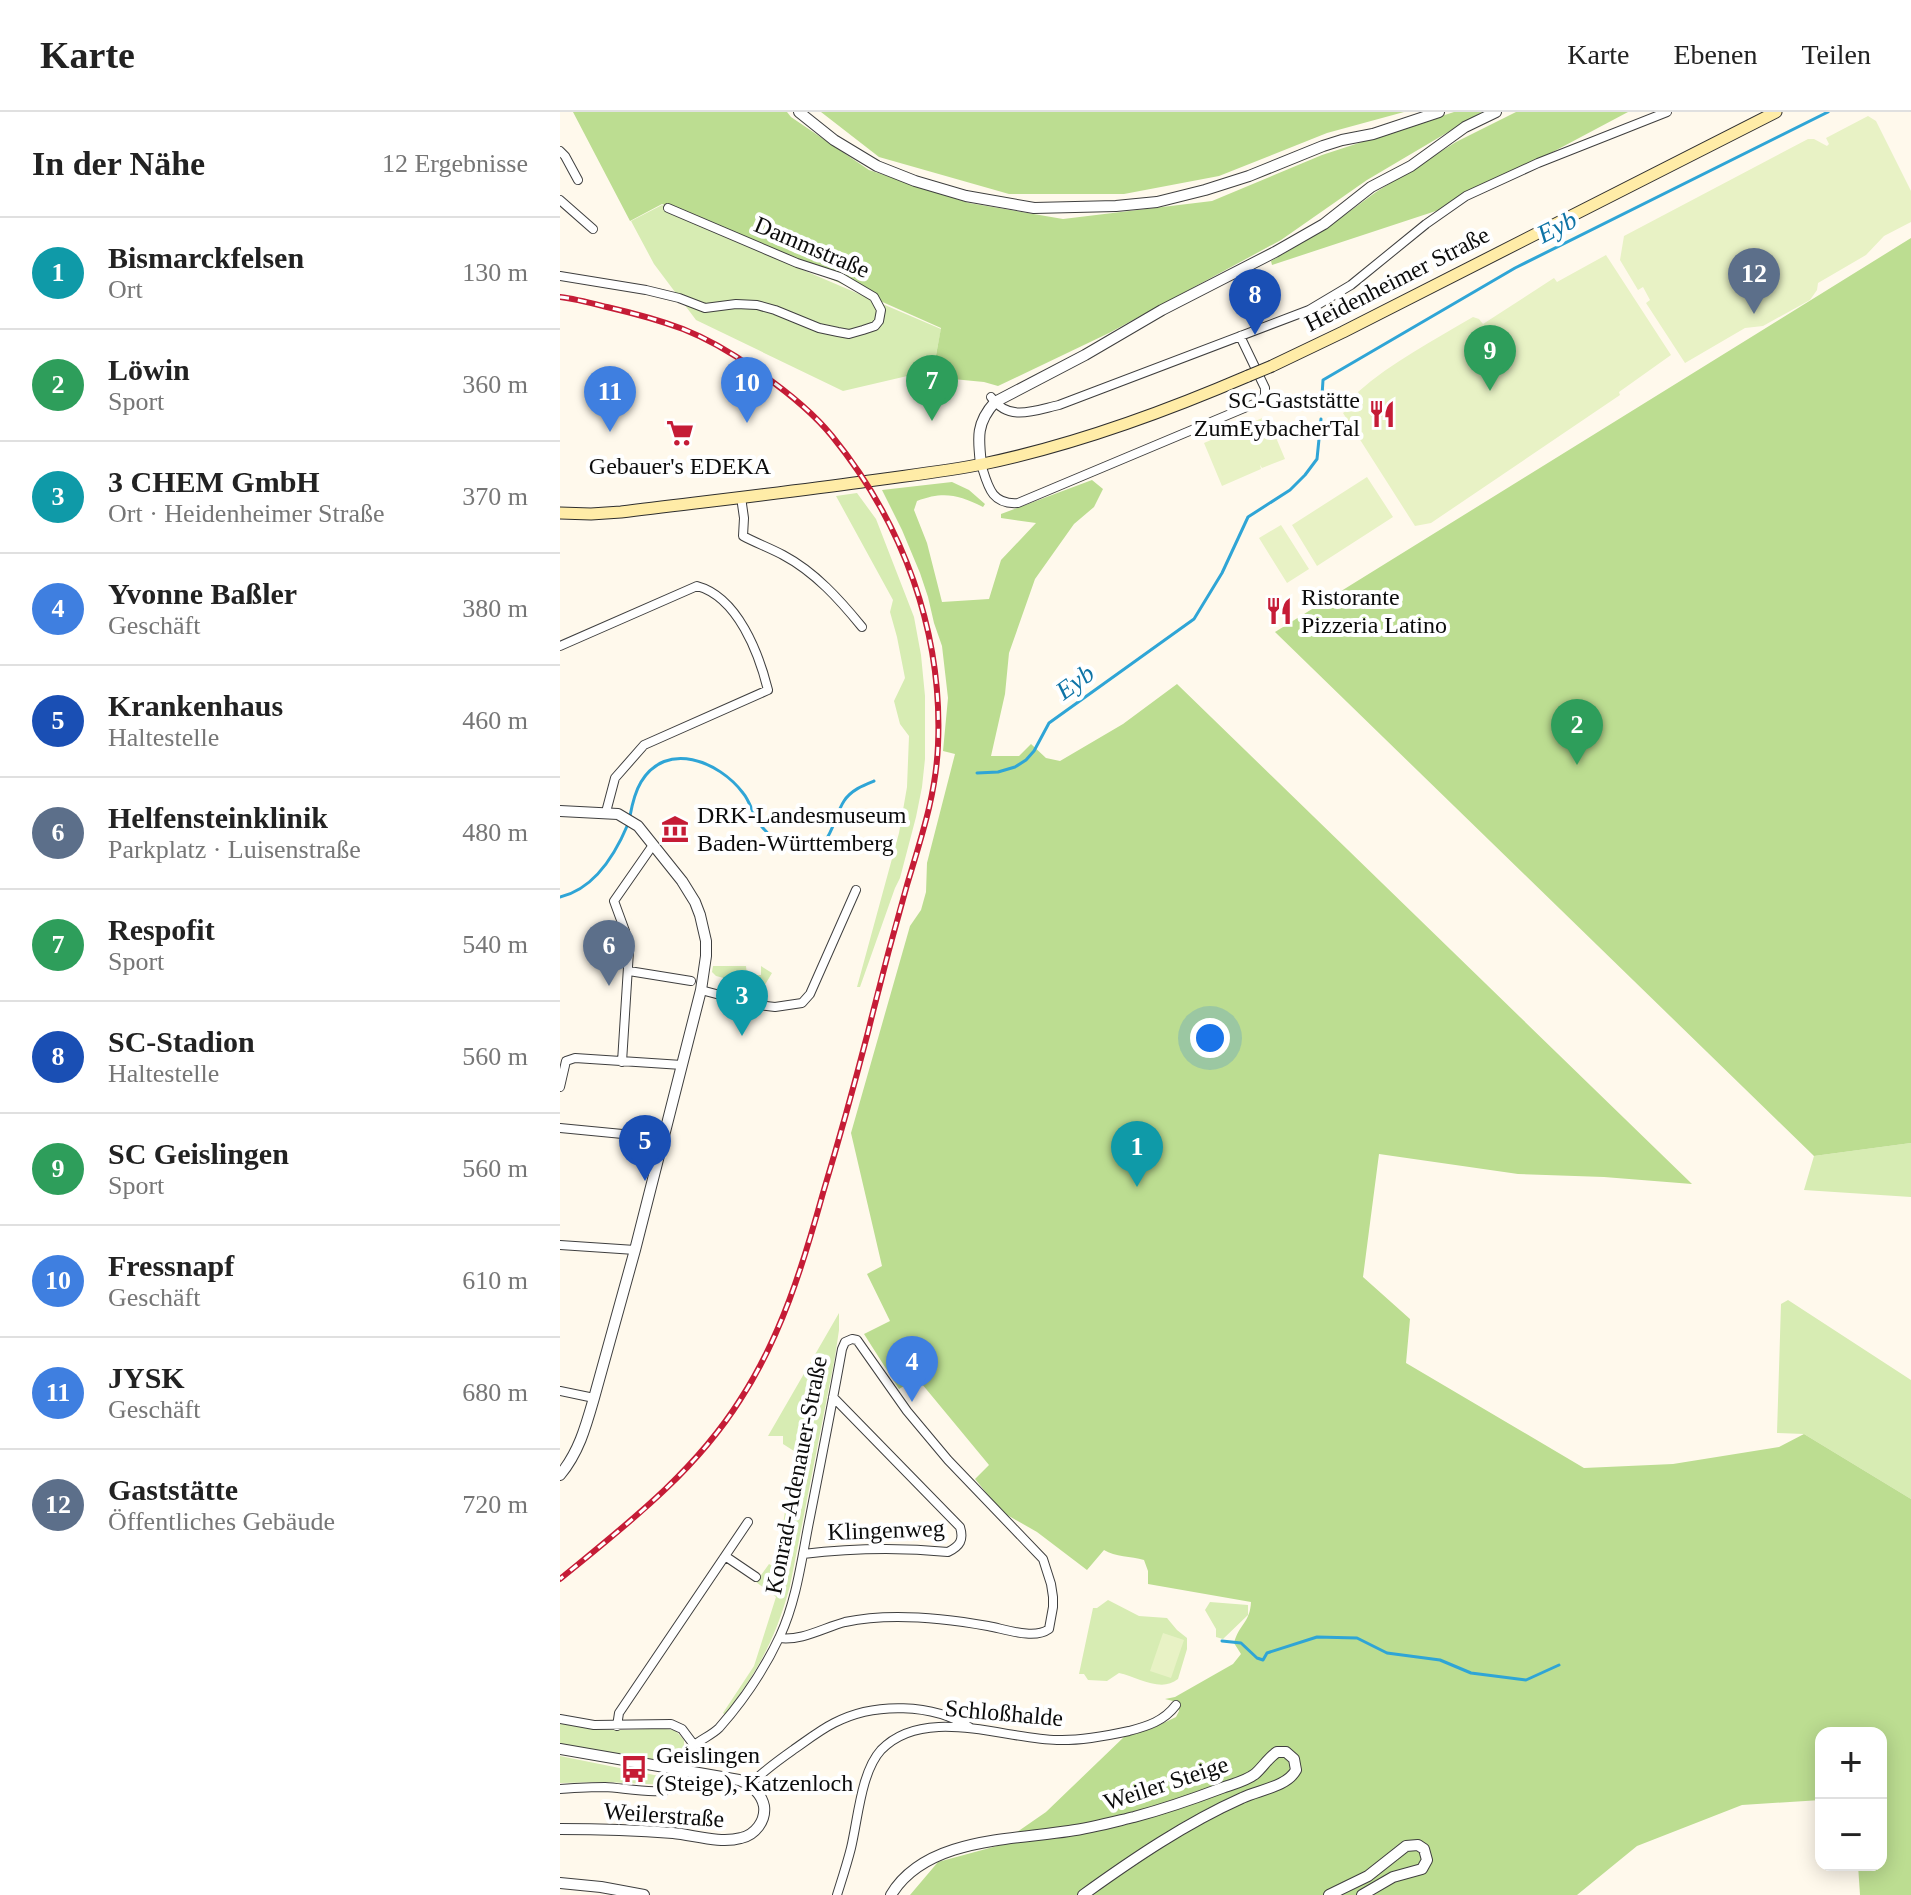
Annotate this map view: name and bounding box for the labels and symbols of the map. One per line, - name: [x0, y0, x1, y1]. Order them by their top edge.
- water label: Eyb: [1532, 205, 1582, 250]
- street label: Dammstraße: [750, 211, 874, 283]
- street label: Heidenheimer Straße: [1301, 221, 1493, 337]
- pin: 12: [1728, 248, 1780, 314]
- pin: 8: [1229, 269, 1281, 335]
- pin: 9: [1464, 325, 1516, 391]
- pin: 7: [906, 355, 958, 421]
- pin: 10: [721, 357, 773, 423]
- pin: 11: [584, 366, 636, 432]
- place label: SC-Gaststätte ZumEybacherTal: [1194, 387, 1360, 441]
- restaurant icon: SC-Gaststätte ZumEybacherTal: [1367, 399, 1397, 429]
- supermarket icon: Gebauer's EDEKA: [665, 418, 695, 448]
- place label: Gebauer's EDEKA: [589, 453, 772, 479]
- place label: Ristorante Pizzeria Latino: [1301, 584, 1447, 638]
- restaurant icon: Ristorante Pizzeria Latino: [1264, 596, 1294, 626]
- water label: Eyb: [1049, 658, 1100, 706]
- pin: 2: [1551, 699, 1603, 765]
- place label: DRK-Landesmuseum Baden-Württemberg: [697, 802, 907, 856]
- museum icon: DRK-Landesmuseum Baden-Württemberg: [660, 814, 690, 844]
- pin: 6: [583, 920, 635, 986]
- pin: 3: [716, 970, 768, 1036]
- your location: [1190, 1018, 1230, 1058]
- pin: 5: [619, 1115, 671, 1181]
- pin: 1: [1111, 1121, 1163, 1187]
- pin: 4: [886, 1336, 938, 1402]
- street label: Konrad-Adenauer-Straße: [760, 1354, 832, 1596]
- street label: Klingenweg: [827, 1515, 945, 1545]
- street label: Schloßhalde: [944, 1695, 1064, 1731]
- place label: Geislingen (Steige), Katzenloch: [656, 1742, 853, 1796]
- street label: Weiler Steige: [1100, 1751, 1232, 1815]
- bus stop icon: Geislingen (Steige), Katzenloch: [619, 1754, 649, 1784]
- street label: Weilerstraße: [603, 1798, 725, 1832]

